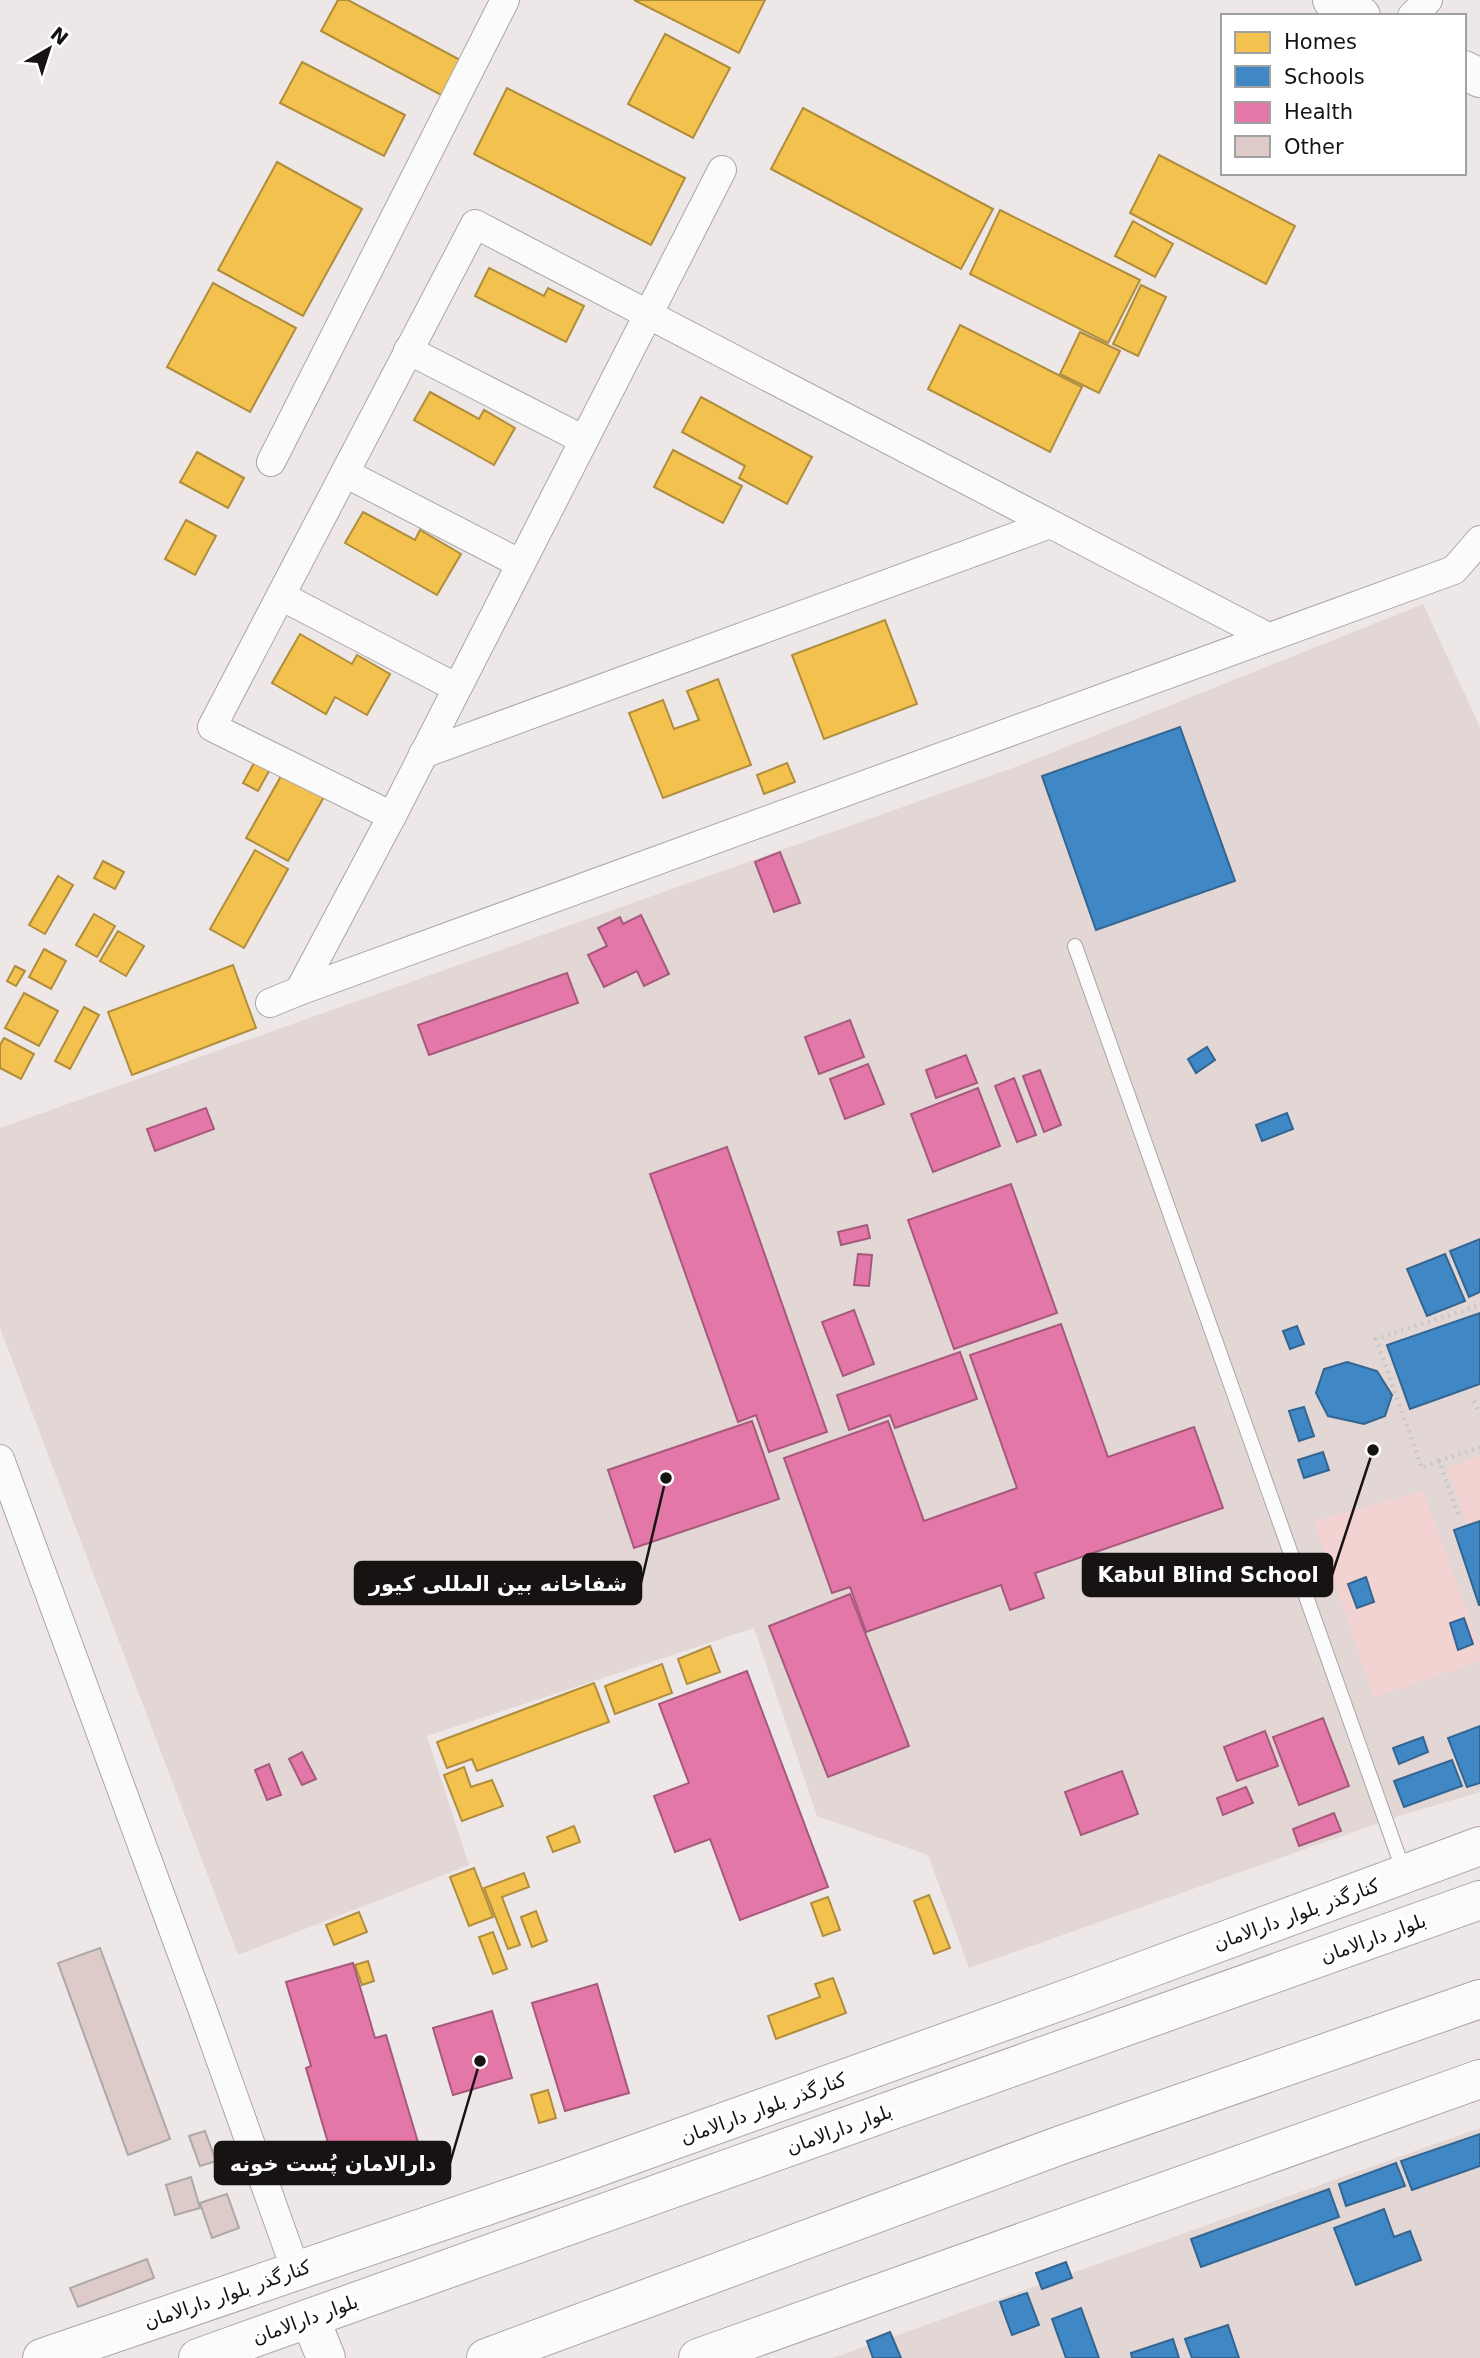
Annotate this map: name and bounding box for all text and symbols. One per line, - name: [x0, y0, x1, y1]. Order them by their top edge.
- north arrow: [14, 14, 84, 84]
- legend: [1221, 14, 1466, 175]
- text: N: [47, 22, 73, 49]
- text: Homes: [1284, 30, 1357, 54]
- text: Schools: [1284, 65, 1365, 89]
- text: Health: [1284, 100, 1353, 124]
- text: Other: [1284, 135, 1344, 159]
- callout: Kabul Blind School: [1083, 1554, 1332, 1596]
- callout: شفاخانه بین المللی کیور: [355, 1562, 641, 1604]
- text: Kabul Blind School: [1097, 1563, 1319, 1587]
- text: شفاخانه بین المللی کیور: [368, 1572, 627, 1596]
- street label: کنارگذر بلوار دارالامان: [1210, 1873, 1382, 1955]
- street label: بلوار دارالامان: [1317, 1908, 1429, 1968]
- street label: کنارگذر بلوار دارالامان: [677, 2067, 849, 2149]
- street label: بلوار دارالامان: [783, 2099, 895, 2159]
- callout: دارالامان پُست خونه: [215, 2142, 450, 2184]
- text: دارالامان پُست خونه: [230, 2152, 437, 2176]
- street label: کنارگذر بلوار دارالامان: [141, 2255, 313, 2333]
- street label: بلوار دارالامان: [249, 2289, 361, 2349]

